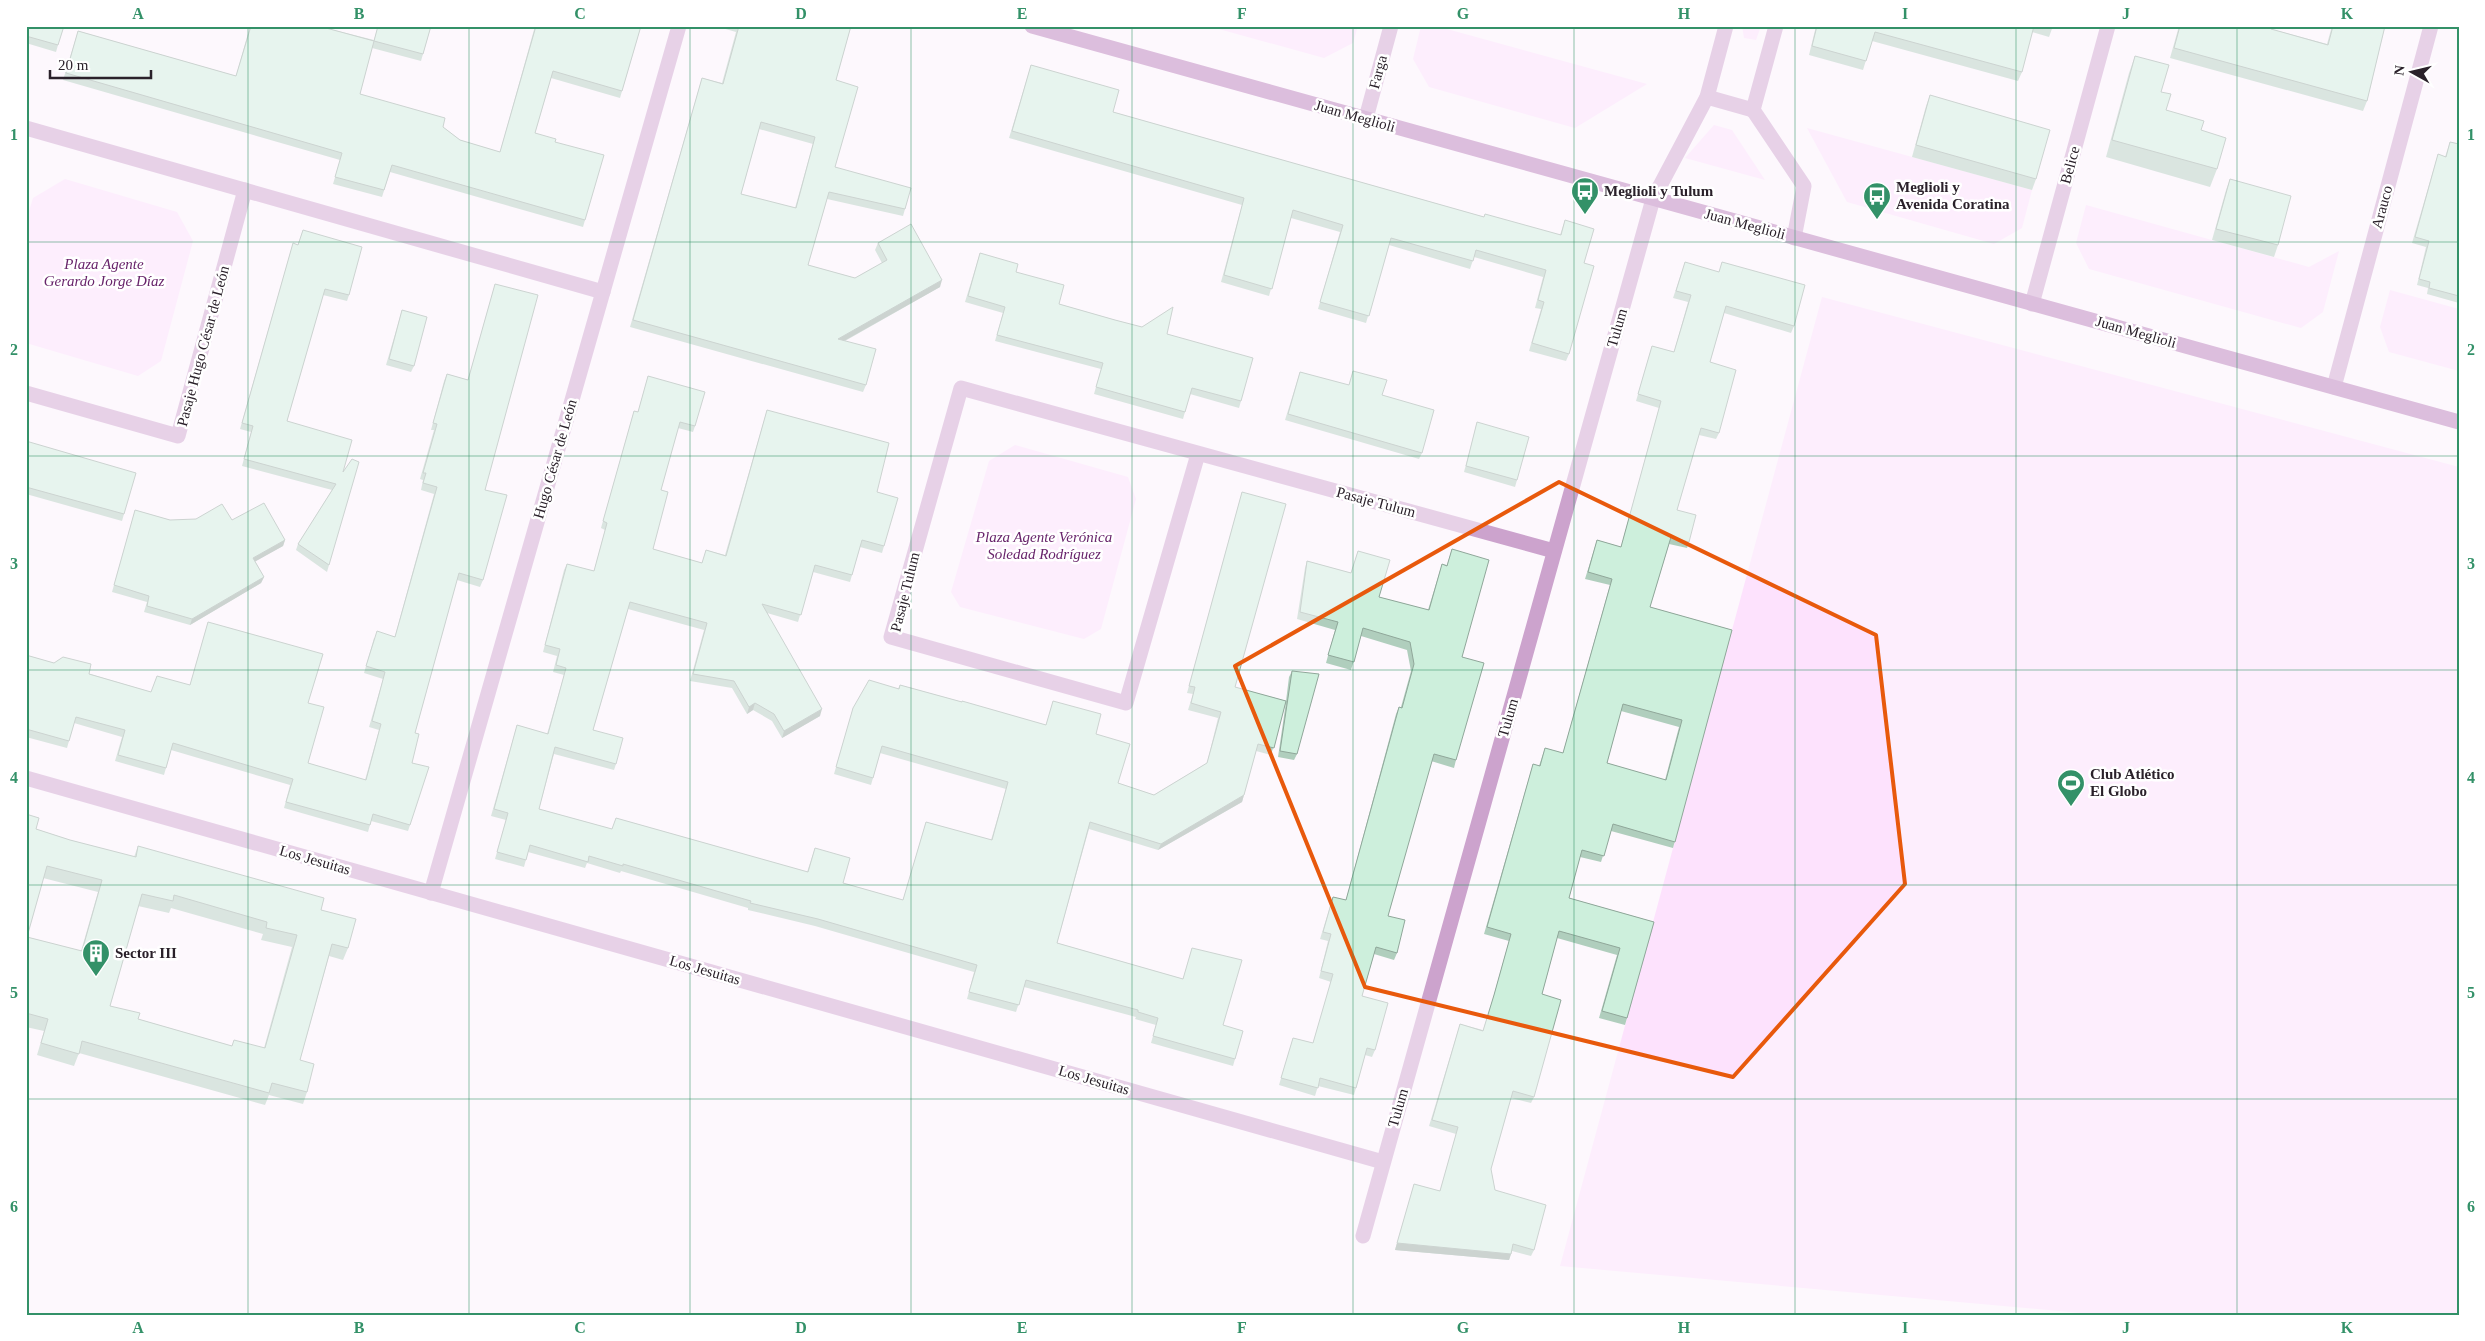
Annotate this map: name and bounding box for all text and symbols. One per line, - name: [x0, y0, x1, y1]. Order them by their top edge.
- text: A: [132, 5, 144, 22]
- text: B: [354, 5, 365, 22]
- text: C: [574, 5, 586, 22]
- text: D: [795, 5, 807, 22]
- text: E: [1017, 5, 1027, 22]
- text: F: [1237, 5, 1247, 22]
- text: G: [1457, 5, 1470, 22]
- text: H: [1678, 5, 1691, 22]
- text: I: [1902, 5, 1908, 22]
- text: J: [2122, 5, 2130, 22]
- text: K: [2341, 5, 2354, 22]
- scale bar: [50, 48, 151, 80]
- north arrow: [2388, 48, 2438, 98]
- street label: Farga: [1366, 53, 1390, 90]
- text: 20 m: [58, 57, 89, 73]
- text: N: [2391, 64, 2408, 76]
- street label: Juan Meglioli: [1313, 97, 1397, 135]
- text: 1: [10, 126, 18, 143]
- text: 1: [2467, 126, 2475, 143]
- street label: Belice: [2057, 144, 2083, 186]
- bus stop icon: Meglioli y Tulum: [1570, 176, 1600, 215]
- place label: Meglioli y Avenida Coratina: [1896, 179, 2010, 212]
- bus stop icon: Meglioli y Avenida Coratina: [1862, 181, 1892, 220]
- place label: Meglioli y Tulum: [1604, 183, 1714, 199]
- street label: Arauco: [2369, 184, 2395, 230]
- street label: Juan Meglioli: [1703, 206, 1787, 242]
- park label: Plaza Agente Gerardo Jorge Díaz: [44, 256, 164, 289]
- street label: Pasaje Hugo César de León: [174, 263, 232, 428]
- street label: Tulum: [1604, 307, 1630, 349]
- street label: Juan Meglioli: [2094, 313, 2178, 351]
- text: 2: [10, 341, 18, 358]
- text: 2: [2467, 341, 2475, 358]
- street label: Hugo César de León: [530, 397, 580, 521]
- street label: Pasaje Tulum: [1335, 484, 1418, 520]
- park label: Plaza Agente Verónica Soledad Rodríguez: [975, 529, 1112, 562]
- street label: Pasaje Tulum: [887, 550, 923, 633]
- text: 3: [10, 555, 18, 572]
- text: 3: [2467, 555, 2475, 572]
- street label: Tulum: [1495, 697, 1521, 739]
- place label: Club Atlético El Globo: [2090, 766, 2175, 799]
- sports icon: Club Atlético El Globo: [2056, 768, 2086, 807]
- text: 4: [10, 769, 18, 786]
- text: 4: [2467, 769, 2475, 786]
- street label: Los Jesuitas: [278, 842, 352, 878]
- building icon: Sector III: [81, 938, 111, 977]
- place label: Sector III: [115, 945, 177, 961]
- street label: Los Jesuitas: [668, 952, 742, 988]
- text: 5: [10, 984, 18, 1001]
- text: 5: [2467, 984, 2475, 1001]
- street label: Los Jesuitas: [1057, 1062, 1131, 1098]
- street label: Tulum: [1385, 1087, 1411, 1129]
- text: 6: [10, 1198, 18, 1215]
- text: 6: [2467, 1198, 2475, 1215]
- text: A: [132, 1319, 144, 1336]
- text: B: [354, 1319, 365, 1336]
- text: C: [574, 1319, 586, 1336]
- text: D: [795, 1319, 807, 1336]
- text: E: [1017, 1319, 1027, 1336]
- text: F: [1237, 1319, 1247, 1336]
- text: G: [1457, 1319, 1470, 1336]
- text: H: [1678, 1319, 1691, 1336]
- text: I: [1902, 1319, 1908, 1336]
- text: J: [2122, 1319, 2130, 1336]
- text: K: [2341, 1319, 2354, 1336]

